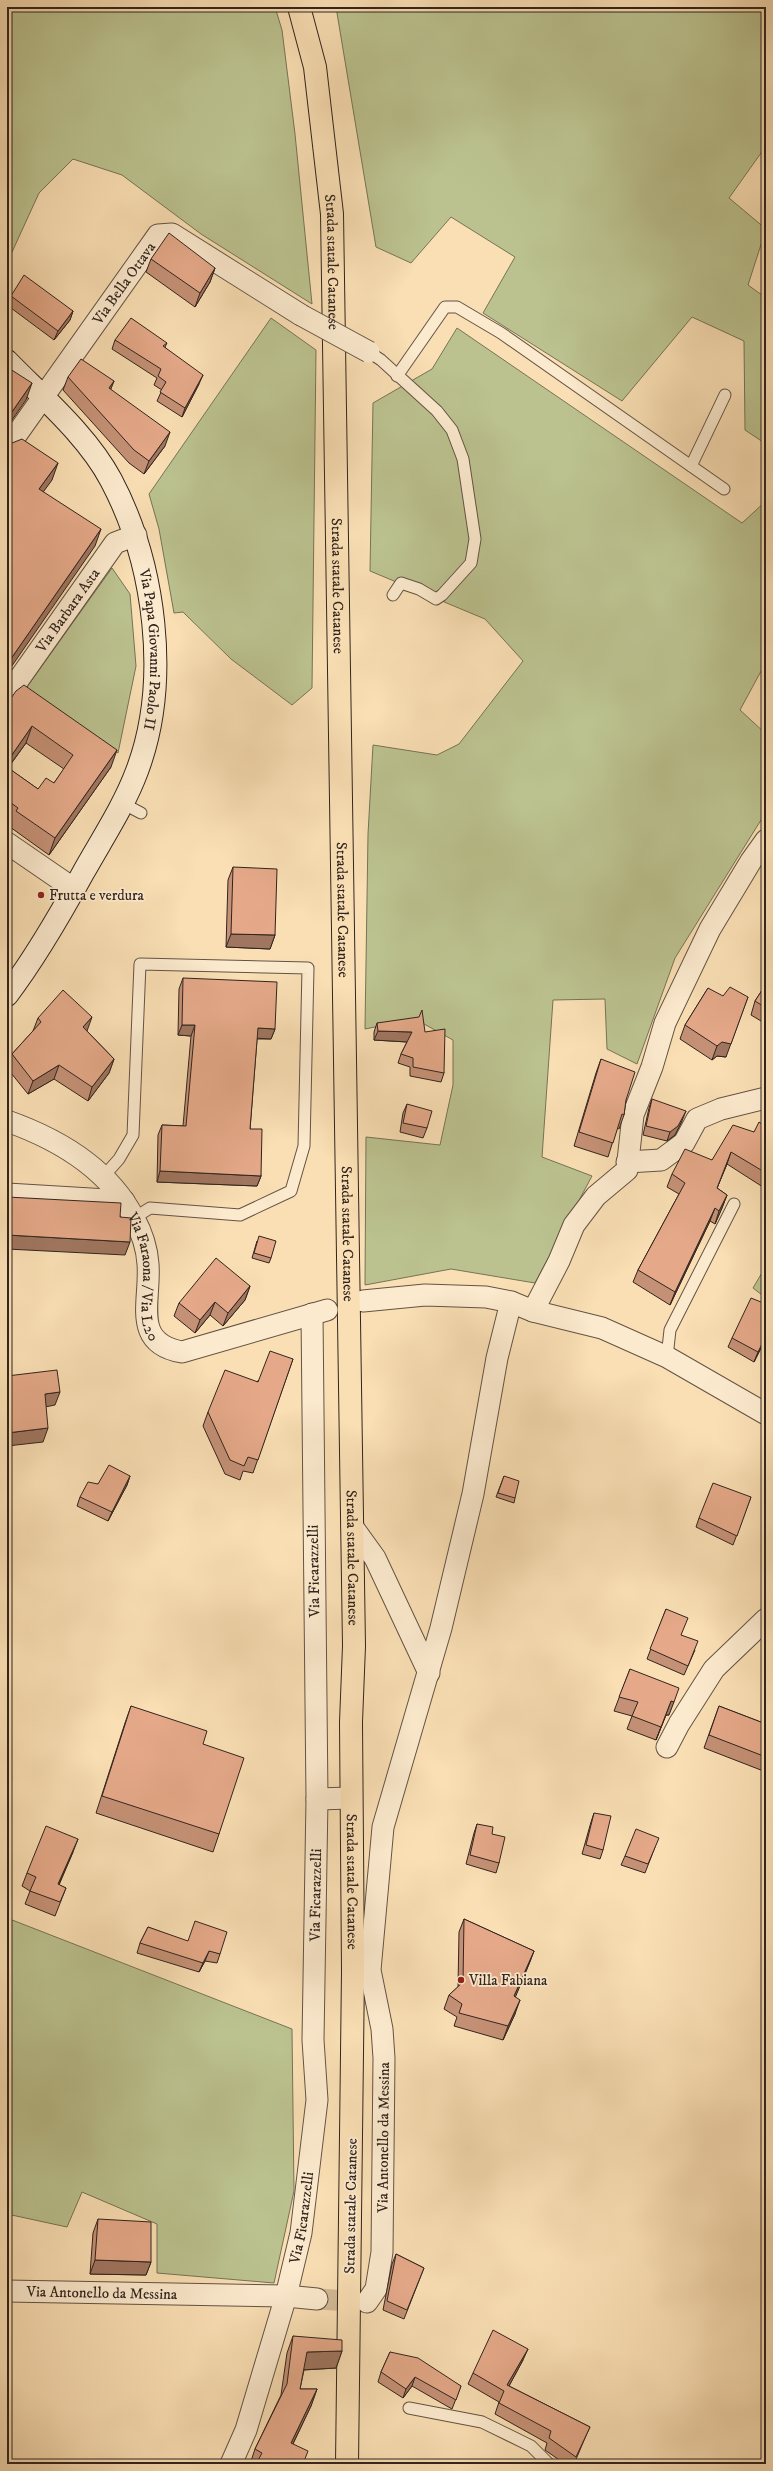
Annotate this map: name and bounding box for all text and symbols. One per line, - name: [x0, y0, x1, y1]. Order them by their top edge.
- street label: Strada statale Catanese: [320, 193, 343, 330]
- street label: Via Bella Ottava: [88, 238, 160, 329]
- street label: Strada statale Catanese: [327, 518, 348, 654]
- street label: Via Barbara Asta: [31, 564, 104, 657]
- street label: Via Papa Giovanni Paolo II: [135, 566, 165, 732]
- street label: Strada statale Catanese: [332, 842, 353, 978]
- place label: Frutta e verdura: [49, 886, 145, 905]
- marker: Frutta e verdura: [36, 890, 46, 900]
- street label: Strada statale Catanese: [337, 1166, 358, 1302]
- street label: Via Faraona / Via L20: [123, 1208, 163, 1345]
- street label: Strada statale Catanese: [342, 1490, 363, 1626]
- street label: Via Ficarazzelli: [304, 1524, 324, 1619]
- street label: Strada statale Catanese: [342, 1814, 362, 1950]
- street label: Via Ficarazzelli: [305, 1848, 326, 1942]
- place label: Villa Fabiana: [468, 1971, 548, 1990]
- marker: Villa Fabiana: [456, 1975, 466, 1985]
- street label: Via Antonello da Messina: [373, 2061, 393, 2214]
- street label: Strada statale Catanese: [340, 2138, 362, 2274]
- street label: Via Ficarazzelli: [284, 2170, 318, 2267]
- street label: Via Antonello da Messina: [25, 2282, 178, 2304]

